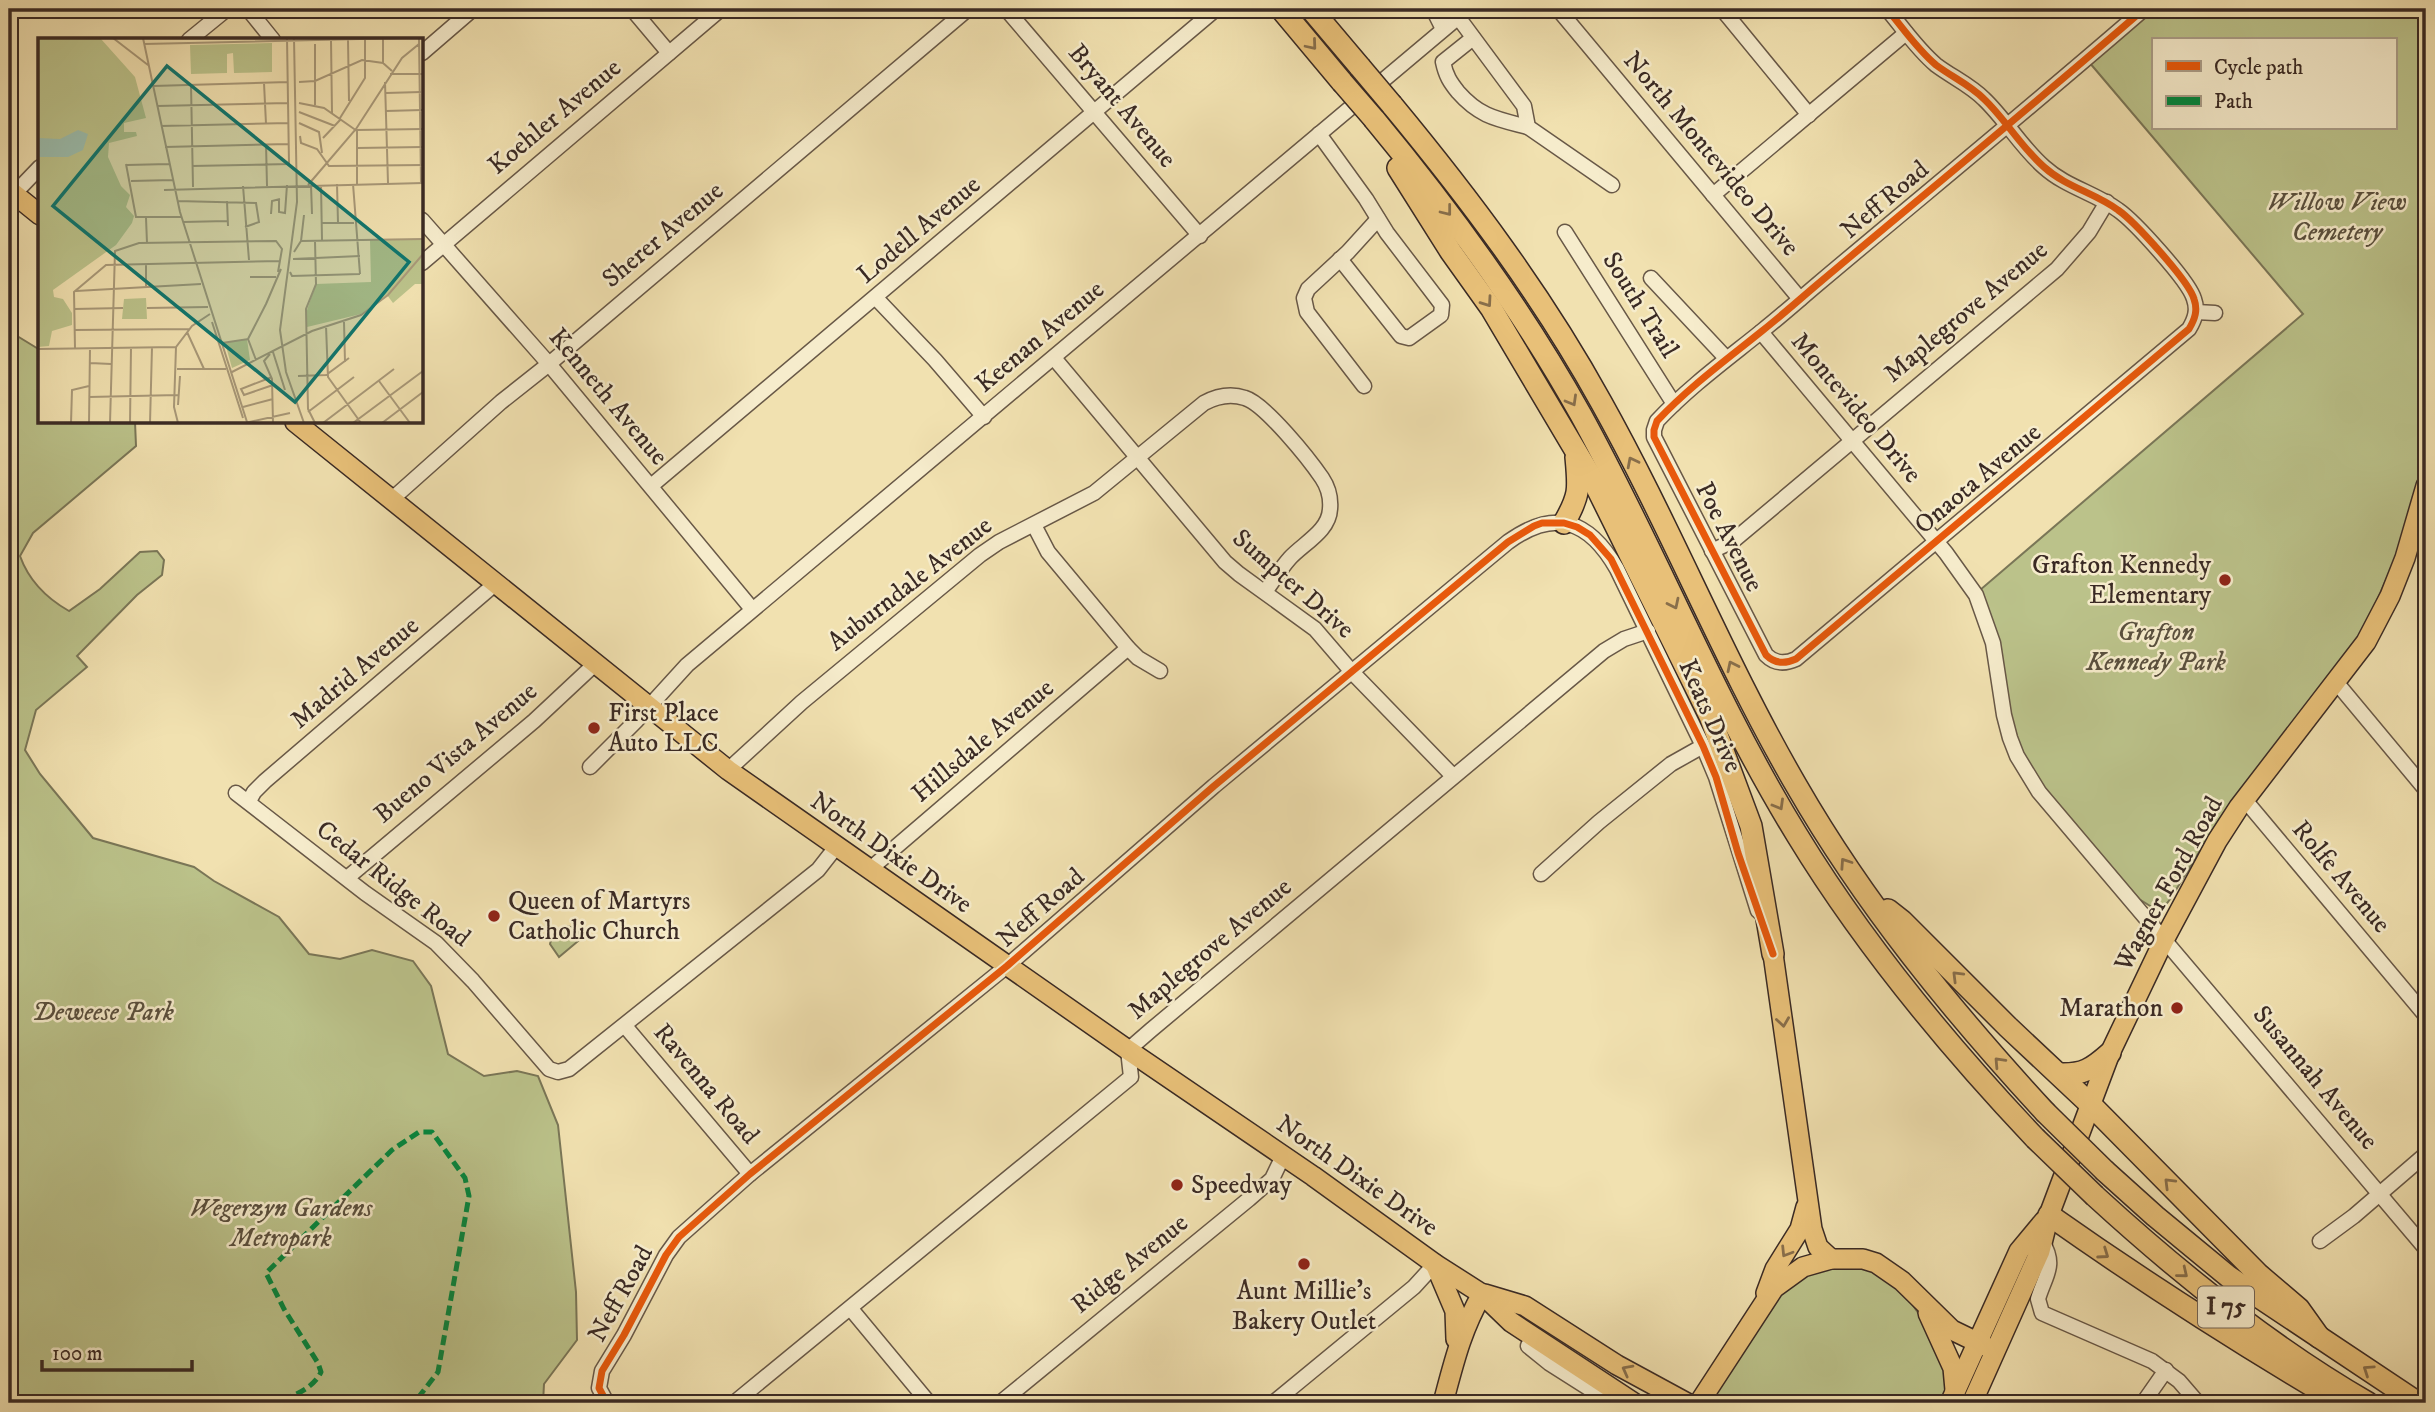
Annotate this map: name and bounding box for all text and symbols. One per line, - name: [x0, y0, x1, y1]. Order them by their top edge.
- street label: Bryant Avenue: [1061, 37, 1183, 175]
- one-way arrow: [1304, 37, 1316, 50]
- inset map: [38, 38, 424, 424]
- legend: [2152, 38, 2396, 130]
- street label: North Montevideo Drive: [1616, 45, 1806, 263]
- street label: Koehler Avenue: [482, 52, 628, 182]
- text: Cycle path: [2214, 55, 2303, 81]
- text: Path: [2214, 89, 2253, 115]
- street label: Neff Road: [1834, 153, 1936, 247]
- street label: Lodell Avenue: [850, 169, 988, 291]
- street label: Sherer Avenue: [595, 175, 731, 295]
- park label: Willow View Cemetery: [2267, 186, 2407, 249]
- one-way arrow: [1439, 203, 1452, 216]
- street label: Maplegrove Avenue: [1877, 234, 2055, 390]
- street label: South Trail: [1595, 246, 1686, 364]
- street label: Keenan Avenue: [969, 273, 1111, 401]
- one-way arrow: [1479, 294, 1491, 307]
- street label: Kenneth Avenue: [541, 322, 675, 472]
- street label: Montevideo Drive: [1783, 326, 1929, 490]
- one-way arrow: [1564, 393, 1577, 406]
- street label: Onaota Avenue: [1908, 416, 2048, 542]
- one-way arrow: [1626, 456, 1640, 469]
- street label: Poe Avenue: [1687, 477, 1771, 597]
- street label: Auburndale Avenue: [821, 509, 999, 659]
- street label: Sumpter Drive: [1225, 522, 1361, 646]
- place label: Grafton Kennedy Elementary: [2032, 549, 2212, 612]
- marker: Grafton Kennedy Elementary: [2217, 572, 2233, 588]
- one-way arrow: [1666, 597, 1680, 609]
- street label: Madrid Avenue: [284, 610, 426, 736]
- park label: Grafton Kennedy Park: [2085, 616, 2226, 679]
- street label: Keats Drive: [1670, 654, 1750, 778]
- one-way arrow: [1727, 661, 1741, 673]
- street label: Hillsdale Avenue: [905, 672, 1061, 810]
- street label: Bueno Vista Avenue: [368, 675, 544, 831]
- place label: First Place Auto LLC: [608, 697, 719, 760]
- marker: First Place Auto LLC: [586, 720, 602, 736]
- street label: North Dixie Drive: [804, 785, 978, 921]
- street label: Wagner Ford Road: [2107, 791, 2231, 978]
- one-way arrow: [1771, 798, 1784, 811]
- street label: Cedar Ridge Road: [309, 813, 477, 955]
- street label: Rolfe Avenue: [2284, 814, 2398, 940]
- one-way arrow: [1841, 858, 1853, 871]
- street label: Neff Road: [990, 861, 1092, 955]
- street label: Maplegrove Avenue: [1121, 871, 1299, 1027]
- place label: Queen of Martyrs Catholic Church: [508, 885, 690, 948]
- marker: Queen of Martyrs Catholic Church: [486, 908, 502, 924]
- one-way arrow: [1952, 971, 1965, 984]
- place label: Marathon: [2059, 992, 2163, 1025]
- park label: Deweese Park: [32, 996, 174, 1029]
- street label: Susannah Avenue: [2245, 999, 2385, 1157]
- marker: Marathon: [2169, 1000, 2185, 1016]
- one-way arrow: [1776, 1016, 1791, 1028]
- street label: Ravenna Road: [646, 1017, 766, 1151]
- one-way arrow: [1995, 1057, 2008, 1070]
- street label: North Dixie Drive: [1270, 1108, 1444, 1244]
- place label: Speedway: [1191, 1169, 1293, 1202]
- marker: Speedway: [1169, 1177, 1185, 1193]
- one-way arrow: [2164, 1178, 2177, 1191]
- park label: Wegerzyn Gardens Metropark: [190, 1192, 374, 1255]
- street label: Ridge Avenue: [1065, 1207, 1195, 1321]
- street label: Neff Road: [581, 1240, 661, 1348]
- one-way arrow: [1781, 1245, 1794, 1258]
- one-way arrow: [2096, 1246, 2109, 1258]
- marker: Aunt Millie's Bakery Outlet: [1296, 1256, 1312, 1272]
- one-way arrow: [2175, 1265, 2188, 1277]
- place label: Aunt Millie's Bakery Outlet: [1232, 1275, 1376, 1338]
- road number: I 75: [2198, 1287, 2254, 1328]
- scale bar: [42, 1328, 192, 1372]
- text: 100 m: [52, 1341, 103, 1367]
- one-way arrow: [1622, 1365, 1634, 1378]
- one-way arrow: [2363, 1366, 2376, 1378]

